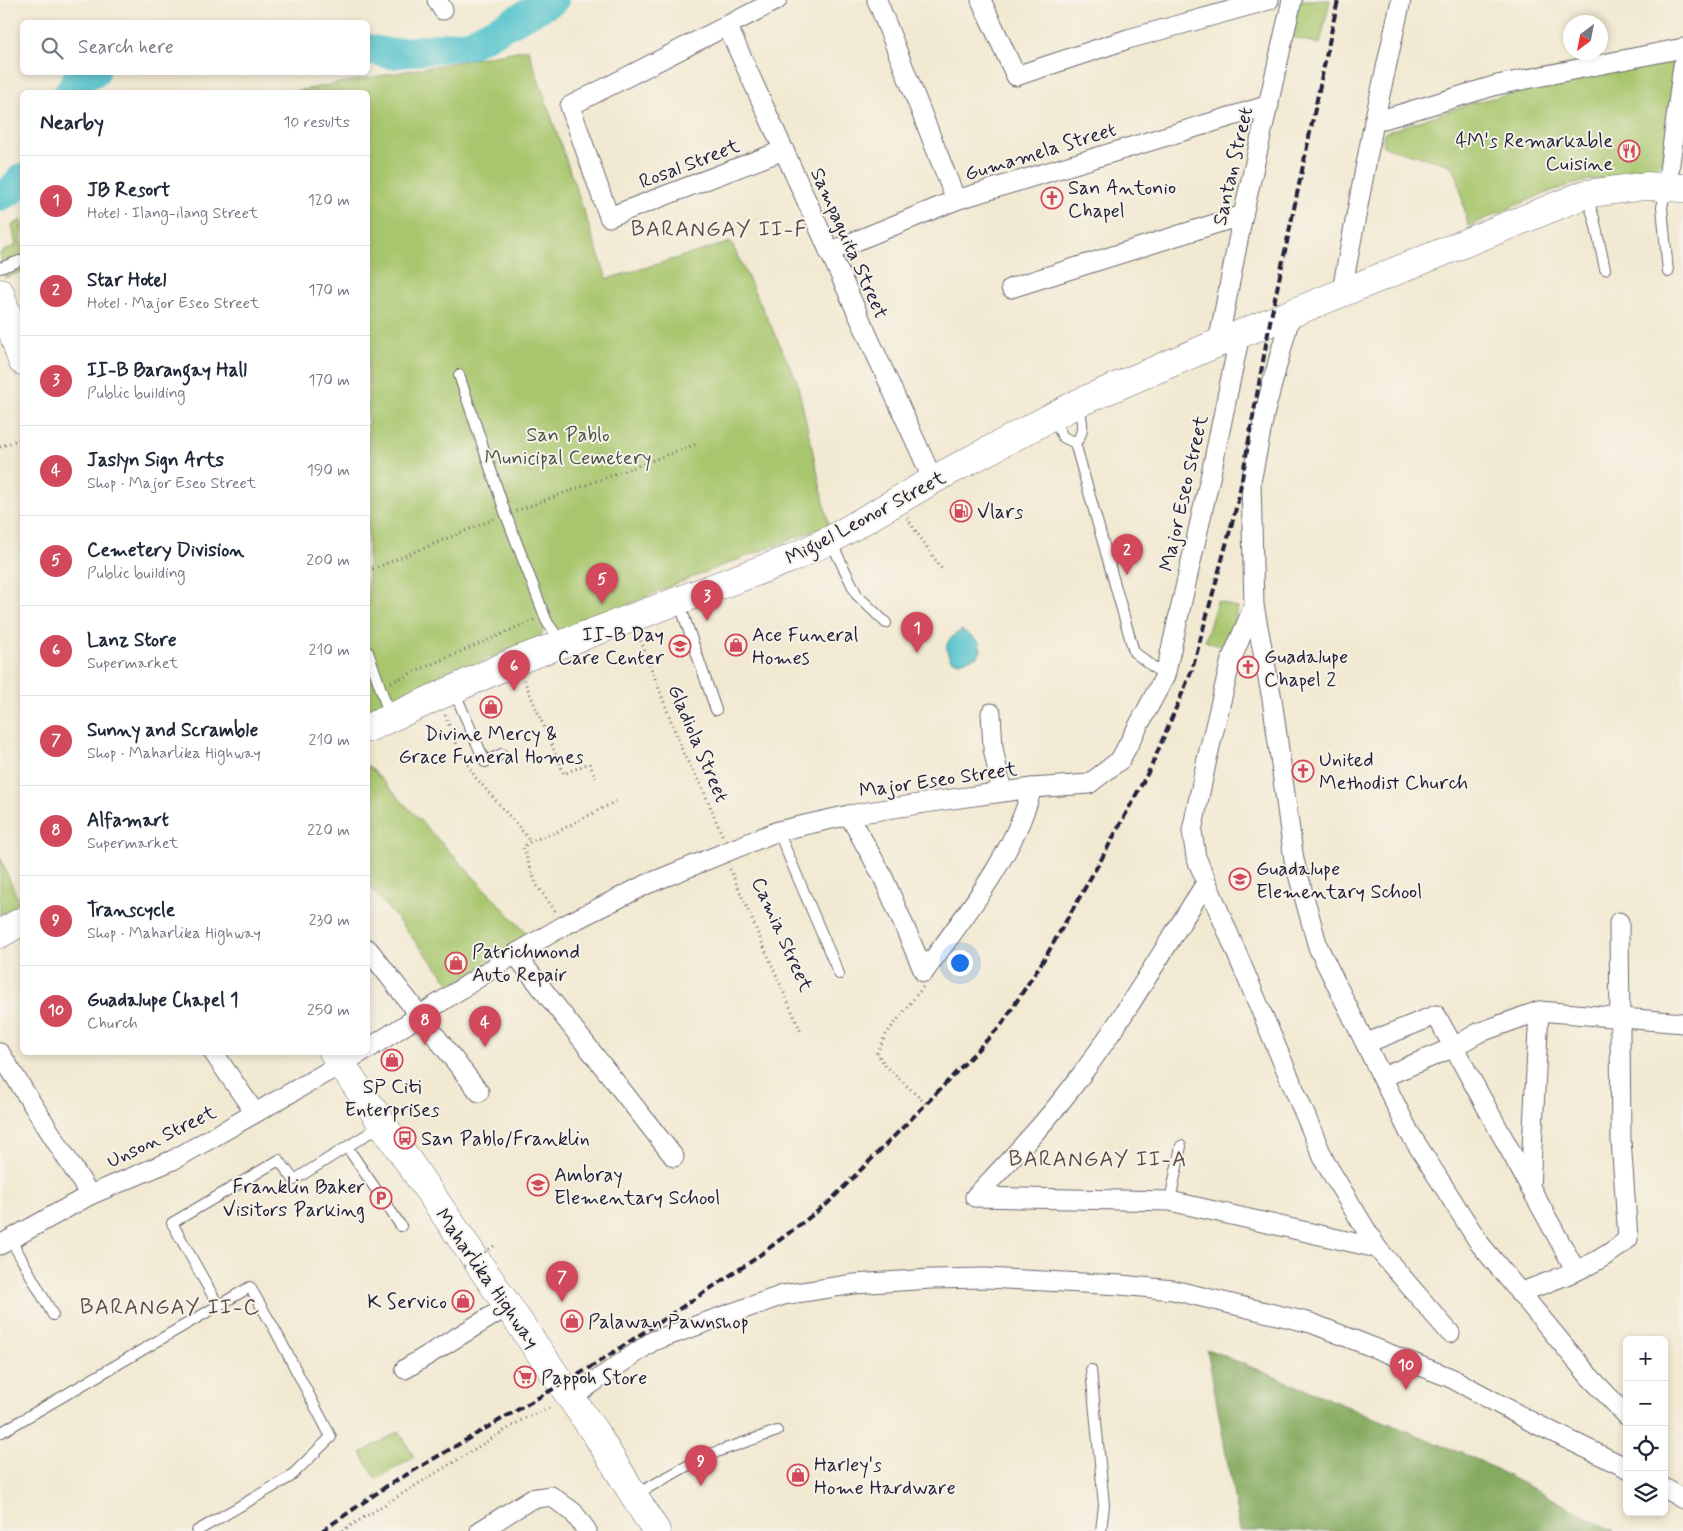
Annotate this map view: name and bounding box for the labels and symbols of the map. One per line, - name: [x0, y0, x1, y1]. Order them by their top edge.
- north arrow: [1563, 15, 1608, 60]
- street label: Santan Street: [1207, 104, 1260, 228]
- street label: Gumamela Street: [961, 117, 1119, 188]
- place label: 4M's Remarkable Cuisine: [1455, 128, 1613, 178]
- street label: Rosal Street: [635, 133, 744, 196]
- restaurant icon: 4M's Remarkable Cuisine: [1617, 139, 1641, 163]
- street label: Sampaguita Street: [803, 164, 894, 323]
- place label: San Antonio Chapel: [1068, 175, 1176, 225]
- church icon: San Antonio Chapel: [1040, 186, 1064, 210]
- district label: BARANGAY II-F: [631, 216, 807, 244]
- street label: Major Eseo Street: [1153, 412, 1216, 574]
- park label: San Pablo Municipal Cemetery: [485, 422, 651, 472]
- street label: Miguel Leonor Street: [781, 465, 952, 574]
- fuel station icon: Vlars: [949, 499, 973, 523]
- place label: Vlars: [977, 499, 1023, 526]
- pin: 2: [1111, 534, 1143, 575]
- pin: 5: [586, 563, 618, 604]
- pin: 3: [691, 580, 723, 621]
- pin: 1: [901, 612, 933, 653]
- place label: II-B Day Care Center: [558, 622, 665, 672]
- place label: Ace Funeral Homes: [752, 622, 858, 672]
- shop icon: Ace Funeral Homes: [724, 633, 748, 657]
- school or university icon: II-B Day Care Center: [668, 634, 692, 658]
- place label: Guadalupe Chapel 2: [1264, 644, 1348, 694]
- pin: 6: [498, 650, 530, 691]
- church icon: Guadalupe Chapel 2: [1236, 655, 1260, 679]
- street label: Gladiola Street: [661, 680, 735, 807]
- shop icon: Divine Mercy & Grace Funeral Homes: [479, 695, 503, 719]
- place label: Divine Mercy & Grace Funeral Homes: [398, 721, 584, 771]
- place label: United Methodist Church: [1319, 747, 1468, 797]
- street label: Major Eseo Street: [857, 756, 1019, 805]
- church icon: United Methodist Church: [1291, 759, 1315, 783]
- place label: Guadalupe Elementary School: [1256, 856, 1422, 906]
- school or university icon: Guadalupe Elementary School: [1228, 867, 1252, 891]
- street label: Camia Street: [744, 873, 819, 996]
- place label: Patrichmond Auto Repair: [472, 939, 580, 989]
- your location: [947, 950, 973, 976]
- shop icon: Patrichmond Auto Repair: [444, 951, 468, 975]
- pin: 8: [409, 1004, 441, 1045]
- pin: 4: [469, 1006, 501, 1047]
- shop icon: SP Citi Enterprises: [380, 1048, 404, 1072]
- place label: SP Citi Enterprises: [344, 1074, 440, 1124]
- street label: Unson Street: [102, 1099, 221, 1175]
- bus stop icon: San Pablo/Franklin: [393, 1126, 417, 1150]
- place label: San Pablo/Franklin: [421, 1126, 590, 1153]
- district label: BARANGAY II-A: [1008, 1146, 1188, 1174]
- place label: Ambray Elementary School: [554, 1162, 720, 1212]
- school or university icon: Ambray Elementary School: [526, 1173, 550, 1197]
- place label: Franklin Baker Visitors Parking: [223, 1174, 365, 1224]
- parking icon: Franklin Baker Visitors Parking: [369, 1186, 393, 1210]
- street label: Maharlika Highway: [427, 1203, 545, 1355]
- pin: 7: [546, 1261, 578, 1302]
- place label: K Servico: [367, 1289, 447, 1316]
- shop icon: K Servico: [451, 1289, 475, 1313]
- district label: BARANGAY II-C: [80, 1294, 260, 1322]
- shop icon: Palawan Pawnshop: [560, 1309, 584, 1333]
- place label: Palawan Pawnshop: [588, 1309, 749, 1336]
- pin: 10: [1390, 1349, 1422, 1390]
- supermarket icon: Pappoh Store: [513, 1365, 537, 1389]
- place label: Pappoh Store: [541, 1365, 647, 1392]
- pin: 9: [685, 1445, 717, 1486]
- place label: Harley's Home Hardware: [814, 1452, 956, 1502]
- shop icon: Harley's Home Hardware: [786, 1463, 810, 1487]

